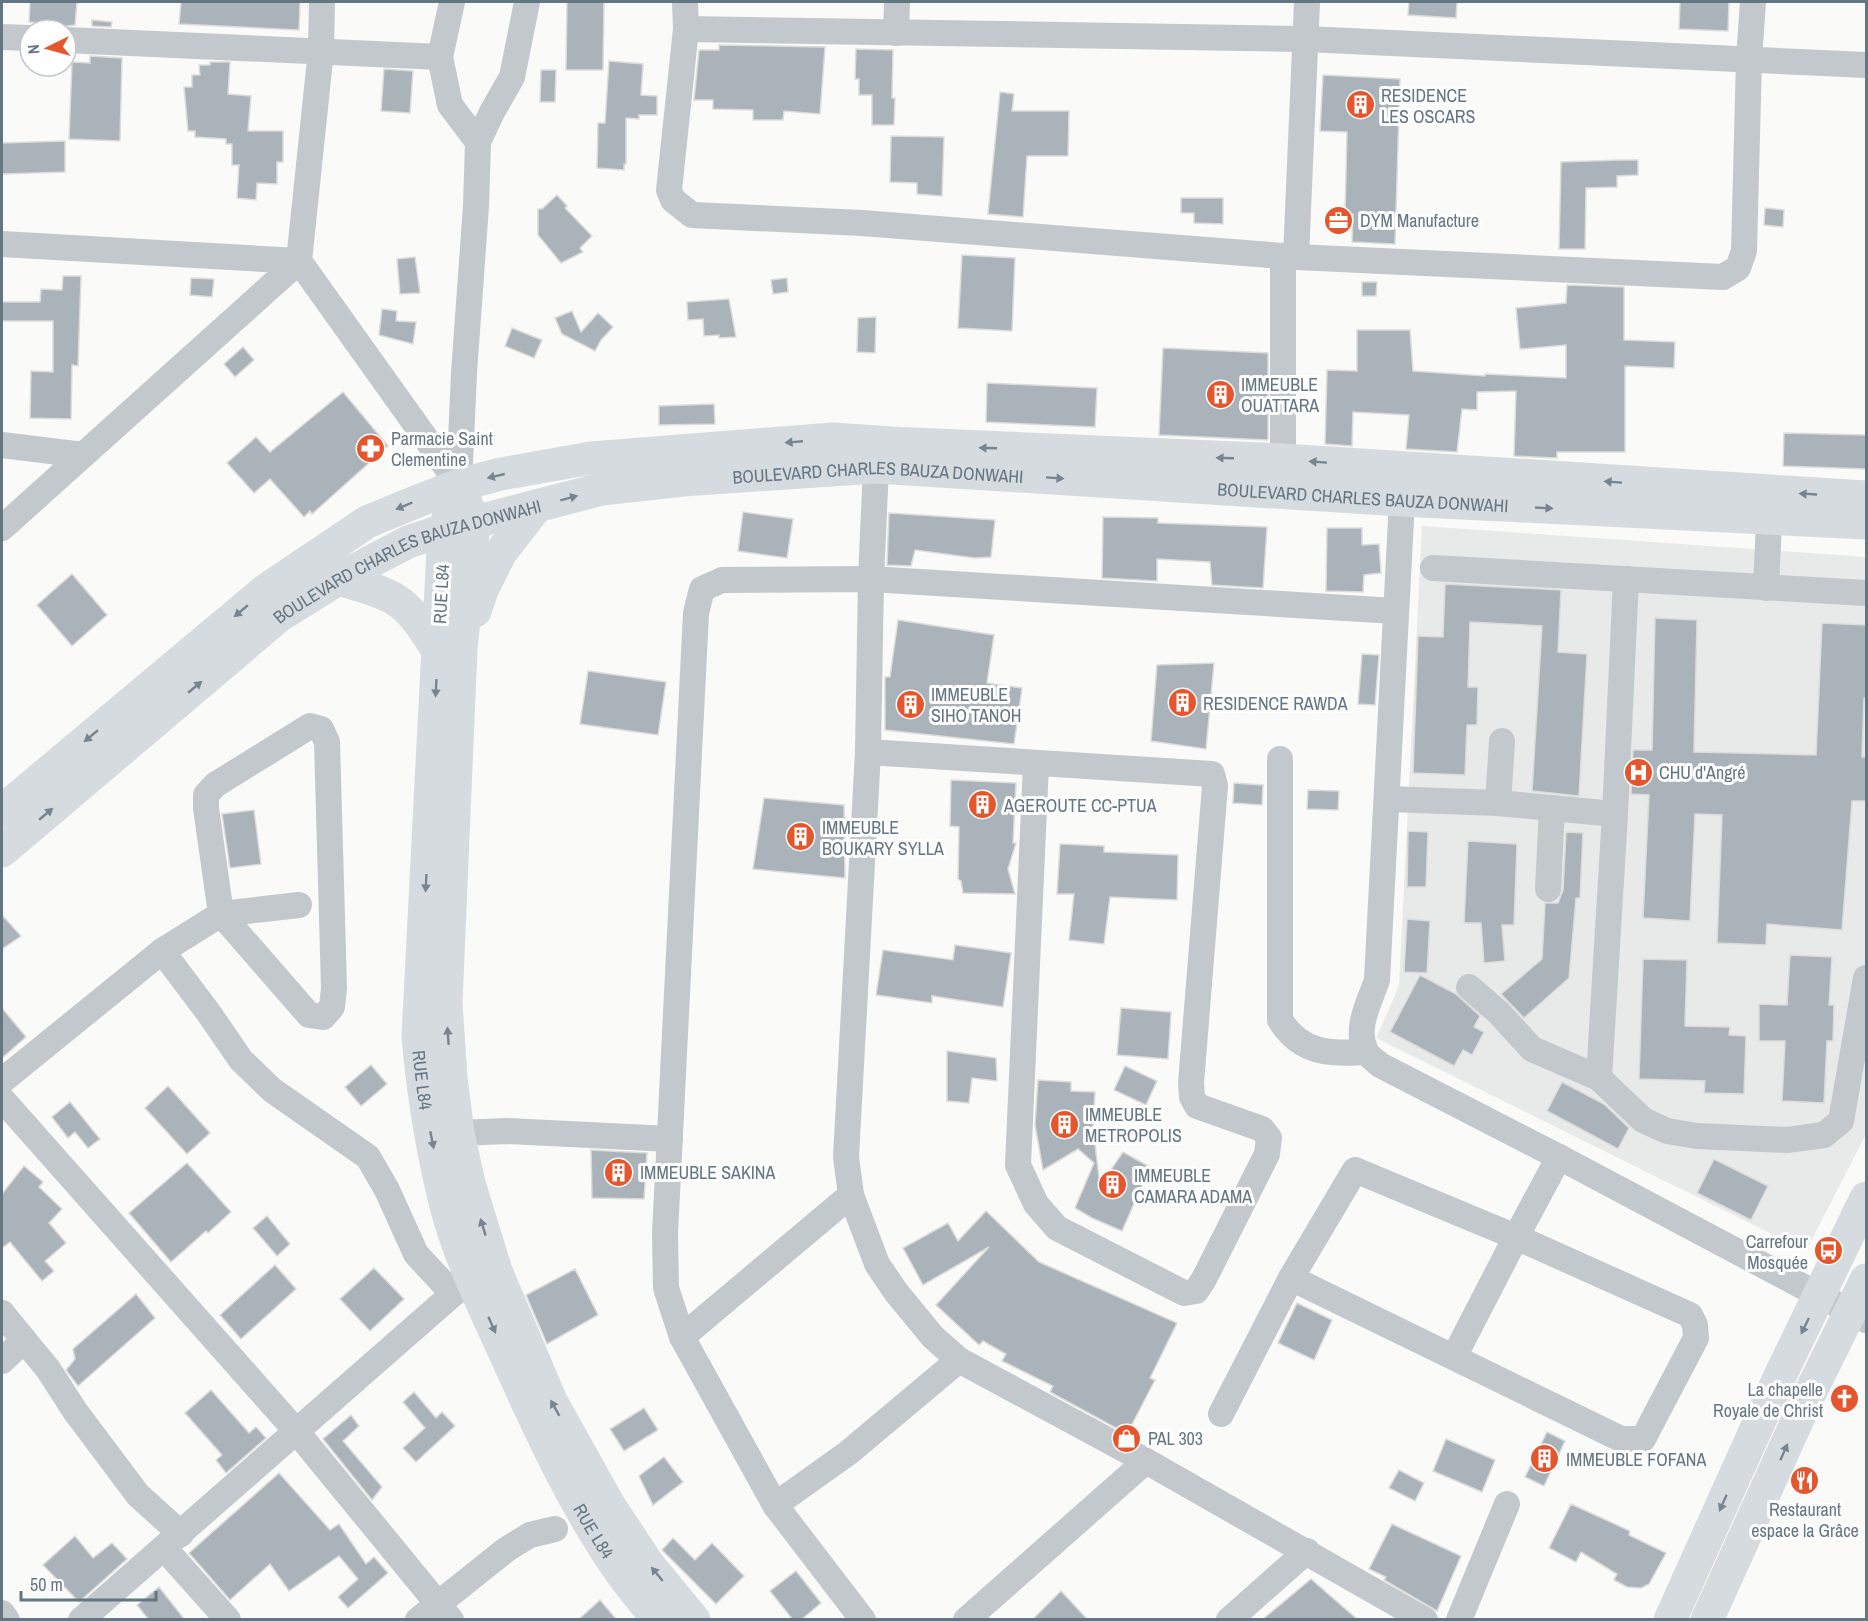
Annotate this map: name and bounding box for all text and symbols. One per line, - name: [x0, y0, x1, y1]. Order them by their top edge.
- north arrow: [18, 18, 78, 78]
- text: N: [22, 44, 44, 55]
- place label: RESIDENCE LES OSCARS: [1381, 83, 1475, 129]
- building icon: RESIDENCE LES OSCARS: [1344, 89, 1376, 121]
- office icon: DYM Manufacture: [1323, 204, 1355, 236]
- place label: DYM Manufacture: [1360, 208, 1479, 233]
- place label: IMMEUBLE OUATTARA: [1241, 372, 1319, 418]
- building icon: IMMEUBLE OUATTARA: [1204, 378, 1236, 410]
- place label: Parmacie Saint Clementine: [391, 426, 493, 472]
- pharmacy icon: Parmacie Saint Clementine: [354, 432, 386, 464]
- one-way arrow: [784, 437, 803, 447]
- one-way arrow: [979, 443, 998, 452]
- one-way arrow: [1215, 453, 1234, 462]
- street label: BOULEVARD CHARLES BAUZA DONWAHI: [732, 455, 1024, 489]
- one-way arrow: [1308, 458, 1327, 467]
- one-way arrow: [486, 472, 505, 481]
- one-way arrow: [1046, 474, 1065, 483]
- street label: BOULEVARD CHARLES BAUZA DONWAHI: [1217, 476, 1509, 518]
- one-way arrow: [1604, 477, 1623, 487]
- one-way arrow: [1799, 489, 1818, 498]
- street label: BOULEVARD CHARLES BAUZA DONWAHI: [267, 493, 544, 629]
- one-way arrow: [560, 493, 578, 502]
- one-way arrow: [395, 501, 413, 511]
- one-way arrow: [1535, 503, 1554, 512]
- street label: RUE L84: [427, 563, 455, 625]
- one-way arrow: [234, 604, 249, 617]
- one-way arrow: [432, 679, 441, 698]
- one-way arrow: [187, 681, 203, 694]
- place label: IMMEUBLE SIHO TANOH: [931, 682, 1022, 728]
- building icon: RESIDENCE RAWDA: [1166, 687, 1198, 719]
- building icon: IMMEUBLE SIHO TANOH: [894, 688, 926, 720]
- place label: RESIDENCE RAWDA: [1203, 691, 1348, 716]
- one-way arrow: [84, 729, 99, 742]
- hospital icon: CHU d'Angré: [1622, 756, 1654, 788]
- place label: CHU d'Angré: [1659, 760, 1746, 785]
- building icon: AGEROUTE CC-PTUA: [967, 789, 999, 821]
- place label: AGEROUTE CC-PTUA: [1003, 793, 1157, 818]
- one-way arrow: [38, 807, 54, 820]
- place label: IMMEUBLE BOUKARY SYLLA: [822, 815, 944, 861]
- building icon: IMMEUBLE BOUKARY SYLLA: [785, 821, 817, 853]
- one-way arrow: [422, 873, 431, 892]
- one-way arrow: [444, 1027, 453, 1046]
- street label: RUE L84: [407, 1049, 439, 1111]
- place label: IMMEUBLE METROPOLIS: [1085, 1102, 1182, 1148]
- building icon: IMMEUBLE METROPOLIS: [1048, 1108, 1080, 1140]
- one-way arrow: [427, 1131, 437, 1149]
- building icon: IMMEUBLE SAKINA: [603, 1156, 635, 1188]
- place label: IMMEUBLE SAKINA: [640, 1160, 775, 1185]
- place label: IMMEUBLE CAMARA ADAMA: [1134, 1163, 1252, 1209]
- building icon: IMMEUBLE CAMARA ADAMA: [1097, 1169, 1129, 1201]
- one-way arrow: [478, 1218, 487, 1236]
- place label: Carrefour Mosquée: [1746, 1229, 1808, 1275]
- bus stop icon: Carrefour Mosquée: [1813, 1235, 1845, 1267]
- one-way arrow: [487, 1316, 496, 1333]
- one-way arrow: [1800, 1318, 1809, 1335]
- place label: La chapelle Royale de Christ: [1713, 1377, 1823, 1423]
- church icon: La chapelle Royale de Christ: [1828, 1383, 1860, 1415]
- one-way arrow: [550, 1399, 560, 1416]
- shop icon: PAL 303: [1111, 1422, 1143, 1454]
- place label: PAL 303: [1148, 1426, 1203, 1451]
- building icon: IMMEUBLE FOFANA: [1529, 1443, 1561, 1475]
- one-way arrow: [1779, 1443, 1788, 1460]
- place label: IMMEUBLE FOFANA: [1566, 1447, 1706, 1472]
- restaurant icon: Restaurant espace la Grâce: [1789, 1464, 1821, 1496]
- one-way arrow: [1718, 1495, 1727, 1512]
- place label: Restaurant espace la Grâce: [1751, 1497, 1859, 1543]
- street label: RUE L84: [568, 1499, 620, 1563]
- scale bar: [21, 1564, 156, 1602]
- one-way arrow: [650, 1566, 663, 1582]
- text: 50 m: [30, 1572, 63, 1597]

